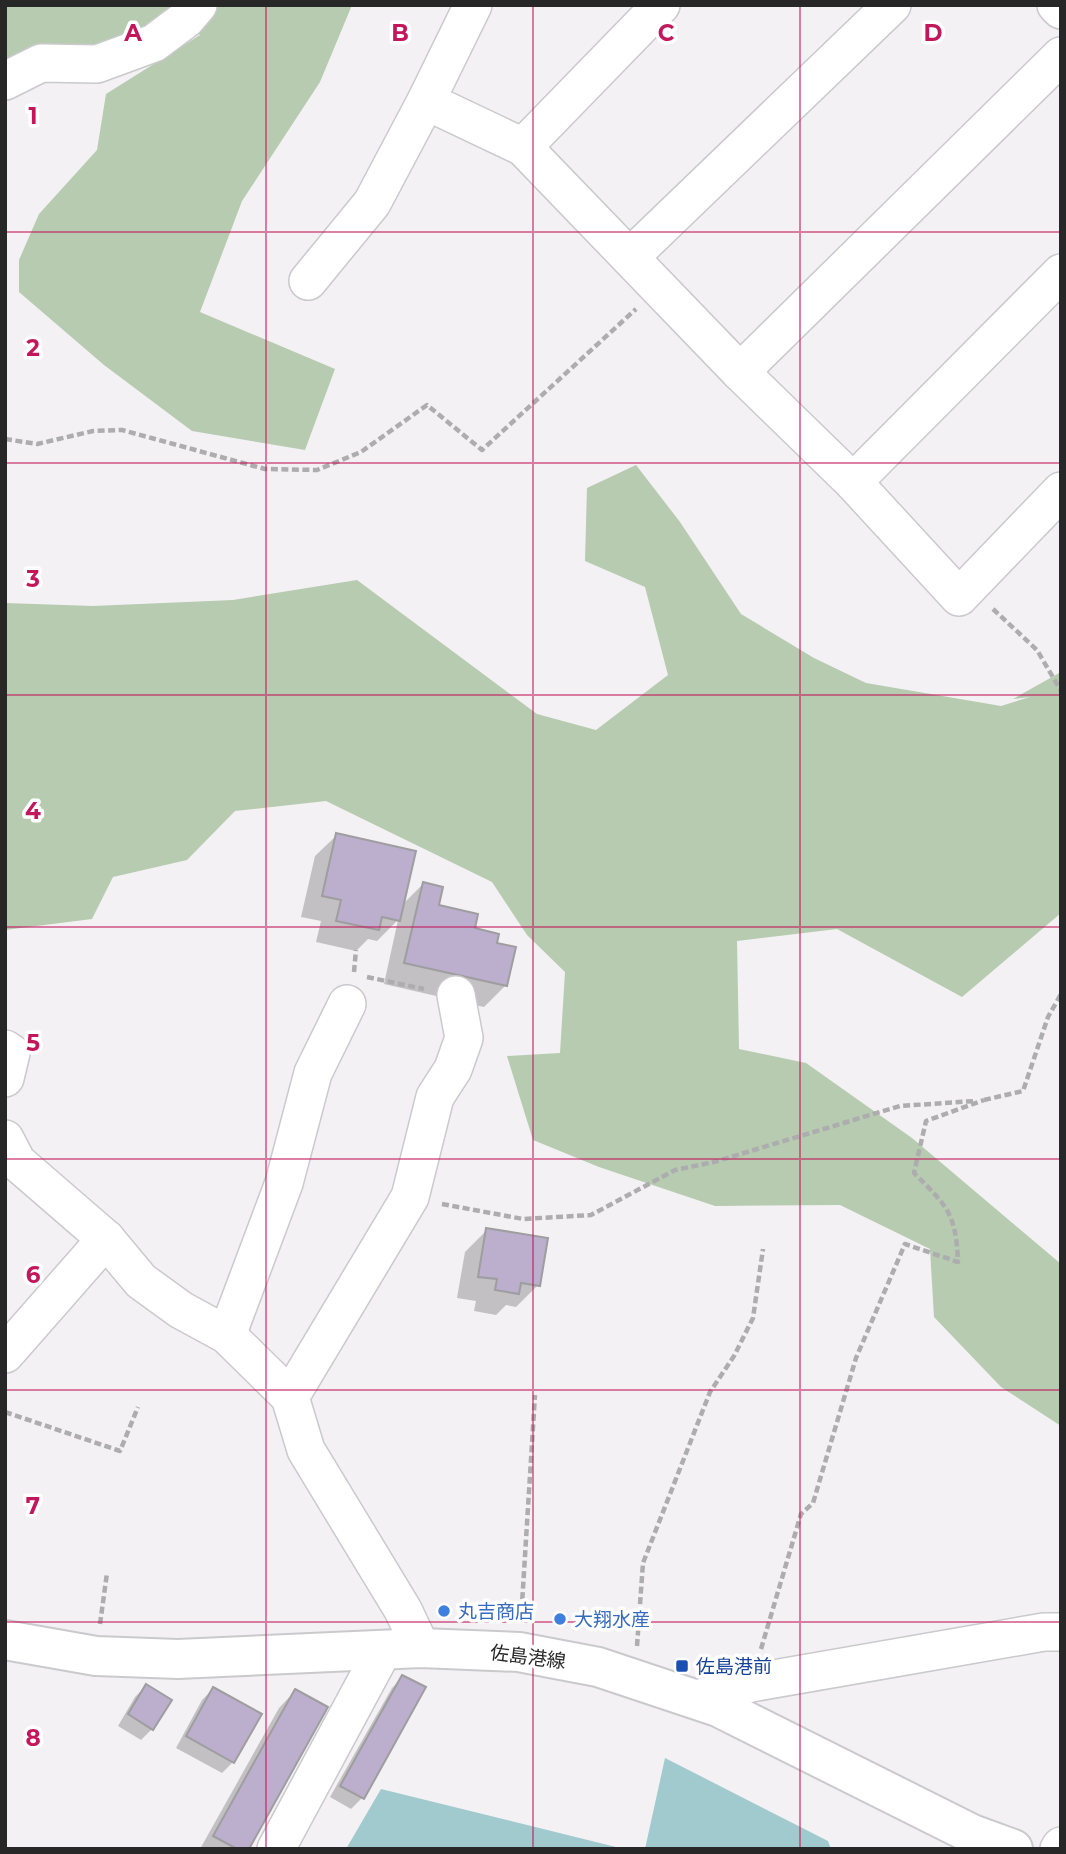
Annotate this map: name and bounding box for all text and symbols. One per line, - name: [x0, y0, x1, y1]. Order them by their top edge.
- text: A: [123, 19, 142, 47]
- text: B: [391, 19, 409, 47]
- text: C: [658, 19, 675, 47]
- text: D: [924, 19, 943, 47]
- text: 1: [28, 102, 38, 130]
- text: 2: [26, 334, 40, 362]
- text: 3: [25, 565, 40, 593]
- text: 4: [25, 797, 41, 825]
- text: 5: [26, 1029, 40, 1057]
- text: 6: [26, 1261, 41, 1289]
- text: 7: [26, 1492, 40, 1520]
- place label: 丸吉商店: [458, 1600, 534, 1623]
- marker: 丸吉商店: [436, 1603, 452, 1619]
- place label: 大翔水産: [574, 1608, 650, 1631]
- marker: 大翔水産: [552, 1611, 568, 1627]
- street label: 佐島港線: [489, 1641, 567, 1673]
- place label: 佐島港前: [696, 1655, 772, 1678]
- marker: 佐島港前: [674, 1658, 690, 1674]
- text: 8: [25, 1724, 41, 1752]

